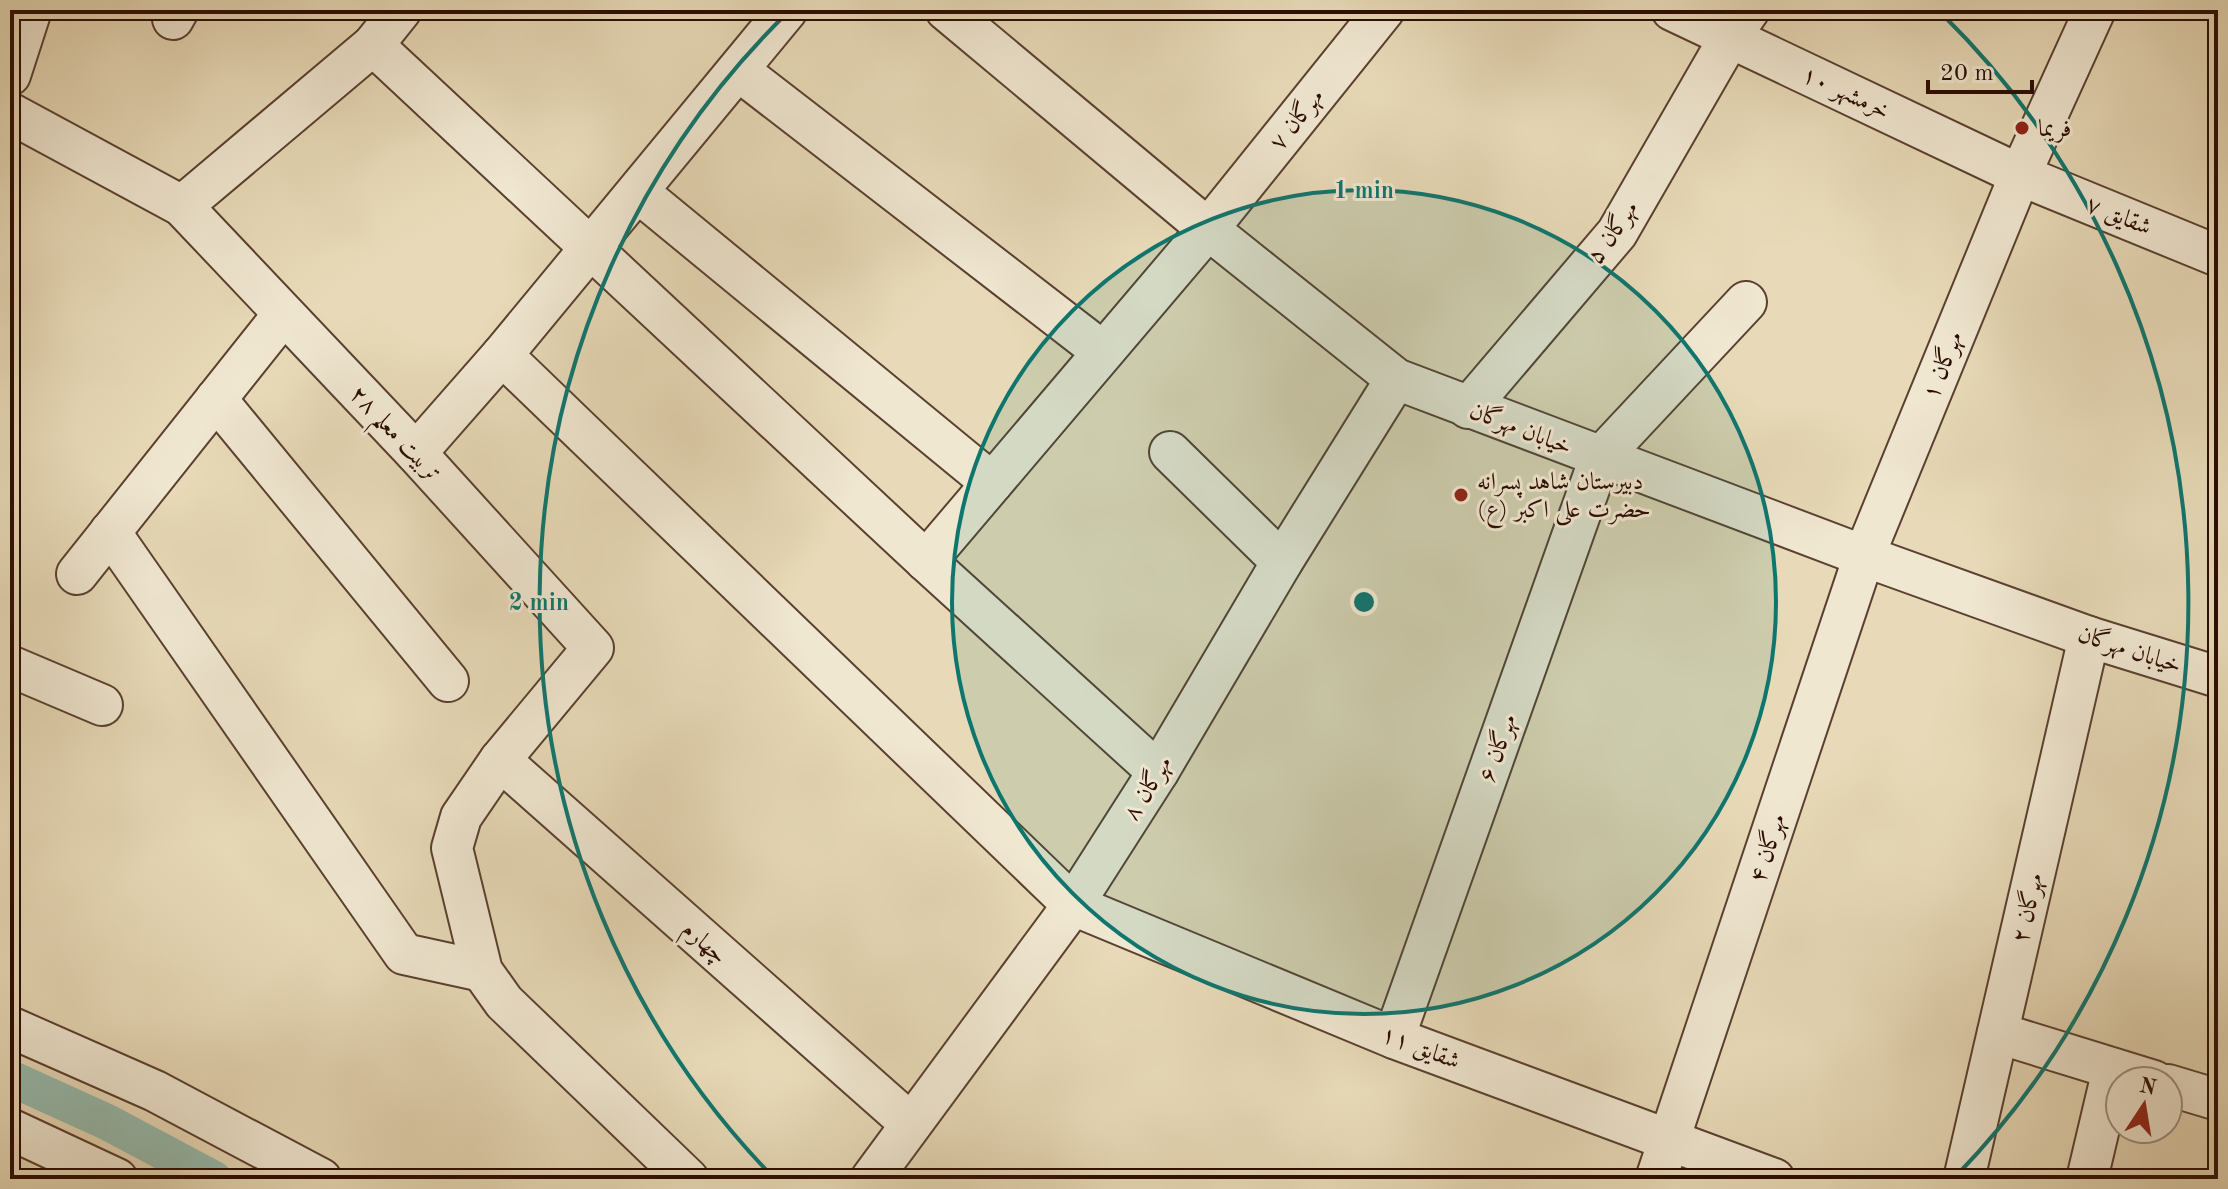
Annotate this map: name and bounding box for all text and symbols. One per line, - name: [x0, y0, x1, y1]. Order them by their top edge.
- scale bar: [1928, 44, 2032, 94]
- text: 20 m: [1940, 62, 1994, 86]
- street label: خرمشهر ۱۰: [1797, 63, 1893, 125]
- street label: مهرگان ۷: [1262, 82, 1330, 156]
- place label: فریما: [2038, 118, 2071, 143]
- marker: فریما: [2013, 119, 2031, 137]
- text: 1 min: [1334, 180, 1394, 204]
- street label: شقایق ۷: [2082, 193, 2154, 242]
- street label: مهرگان ۵: [1580, 195, 1644, 269]
- street label: مهرگان ۱: [1915, 327, 1969, 403]
- street label: تربیت معلم ۲۸: [337, 381, 445, 493]
- street label: خیابان مهرگان: [1466, 395, 1576, 461]
- place label: دبیرستان شاهد پسرانه حضرت علی اکبر (ع): [1477, 471, 1651, 529]
- marker: دبیرستان شاهد پسرانه حضرت علی اکبر (ع): [1452, 486, 1470, 504]
- centre of rings: [1350, 588, 1378, 616]
- text: 2 min: [509, 592, 569, 616]
- street label: خیابان مهرگان: [2074, 618, 2186, 680]
- street label: مهرگان ۶: [1471, 710, 1523, 786]
- street label: مهرگان ۸: [1116, 750, 1178, 826]
- street label: مهرگان ۴: [1742, 810, 1792, 886]
- street label: مهرگان ۲: [2004, 870, 2050, 946]
- street label: چهارم: [672, 918, 731, 975]
- street label: شقایق ۱۱: [1377, 1023, 1463, 1076]
- north arrow: [2104, 1065, 2184, 1145]
- text: N: [2137, 1075, 2158, 1100]

